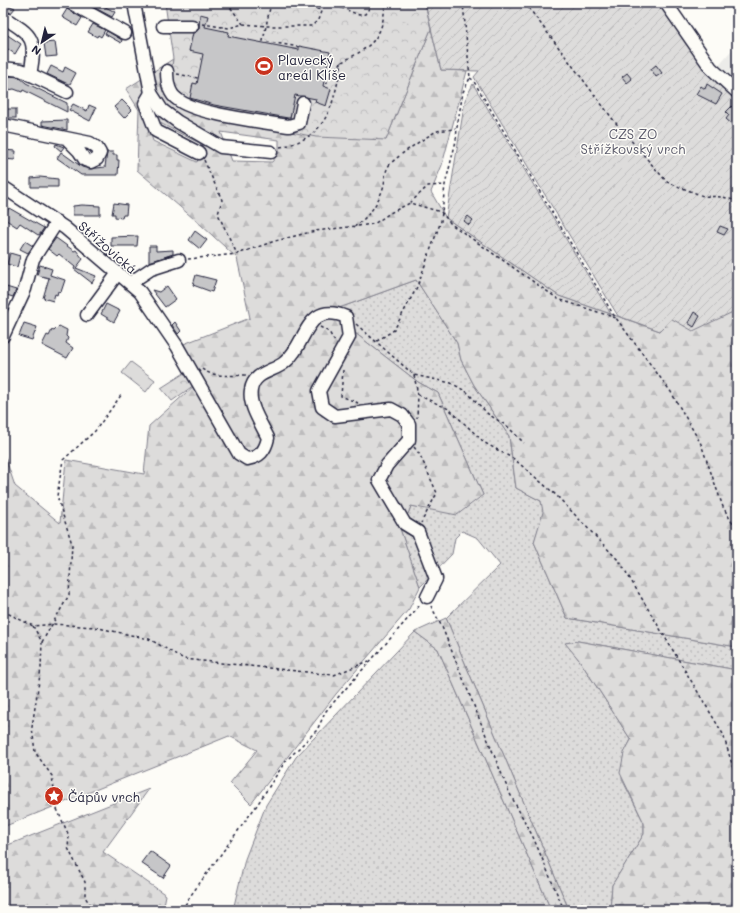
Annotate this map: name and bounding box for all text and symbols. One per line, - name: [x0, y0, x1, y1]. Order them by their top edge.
- north arrow: [22, 22, 62, 62]
- text: N: [28, 42, 44, 59]
- place label: Plavecký areál Klíše: [278, 51, 346, 83]
- sports icon: Plavecký areál Klíše: [253, 55, 275, 77]
- park label: CZS ZO Střížkovský vrch: [581, 125, 685, 157]
- street label: Střížovická: [75, 217, 141, 277]
- place icon: Čápův vrch: [43, 785, 65, 807]
- place label: Čápův vrch: [68, 788, 140, 805]

